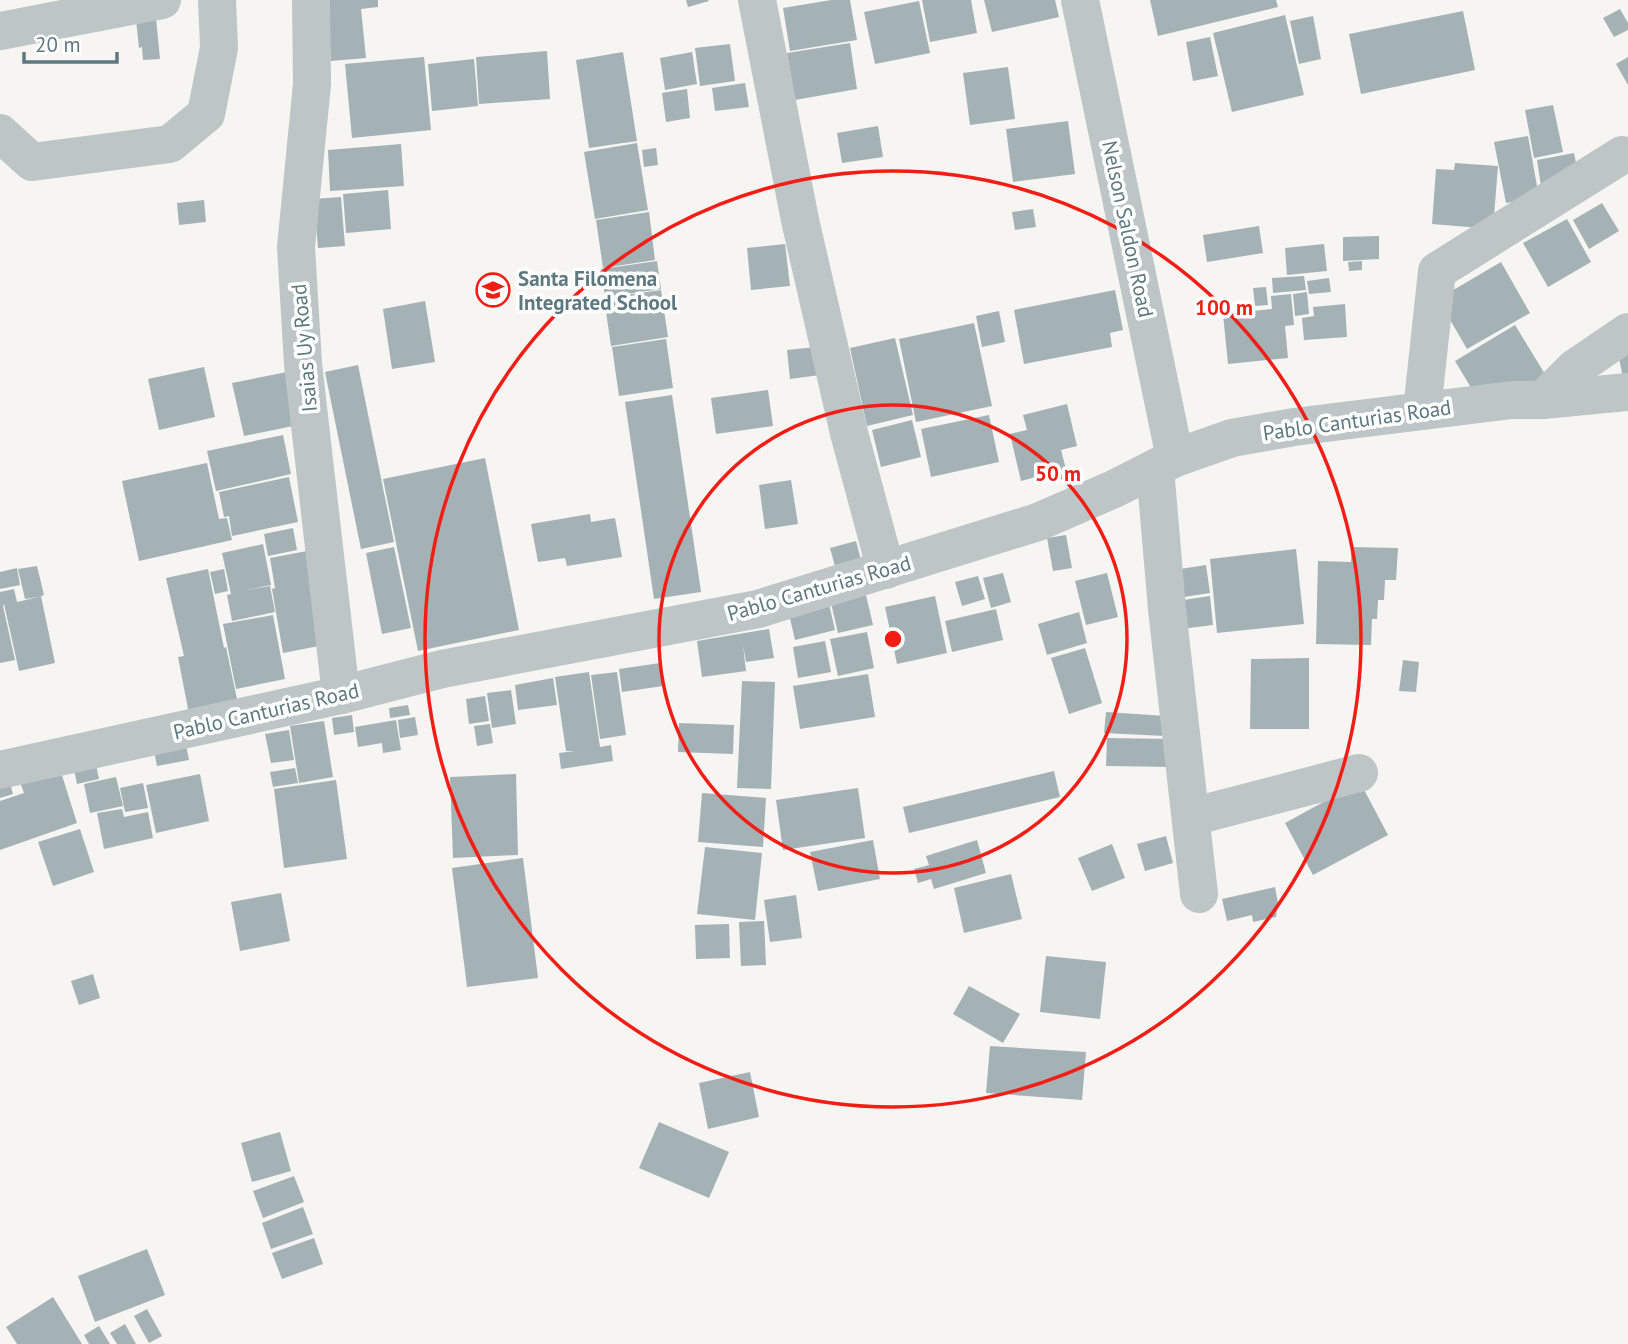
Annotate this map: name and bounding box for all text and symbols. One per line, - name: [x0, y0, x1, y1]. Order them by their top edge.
- scale bar: [24, 21, 117, 65]
- text: 20 m: [35, 31, 81, 58]
- street label: Nelson Saldon Road: [1096, 138, 1160, 320]
- place label: Santa Filomena Integrated School: [518, 265, 678, 316]
- school or university icon: Santa Filomena Integrated School: [474, 271, 512, 309]
- street label: Isaias Uy Road: [285, 283, 323, 413]
- text: 100 m: [1195, 294, 1253, 321]
- street label: Pablo Canturias Road: [1261, 393, 1453, 447]
- text: 50 m: [1035, 460, 1081, 487]
- street label: Pablo Canturias Road: [724, 549, 914, 627]
- centre of rings: [881, 627, 905, 651]
- street label: Pablo Canturias Road: [170, 676, 362, 746]

